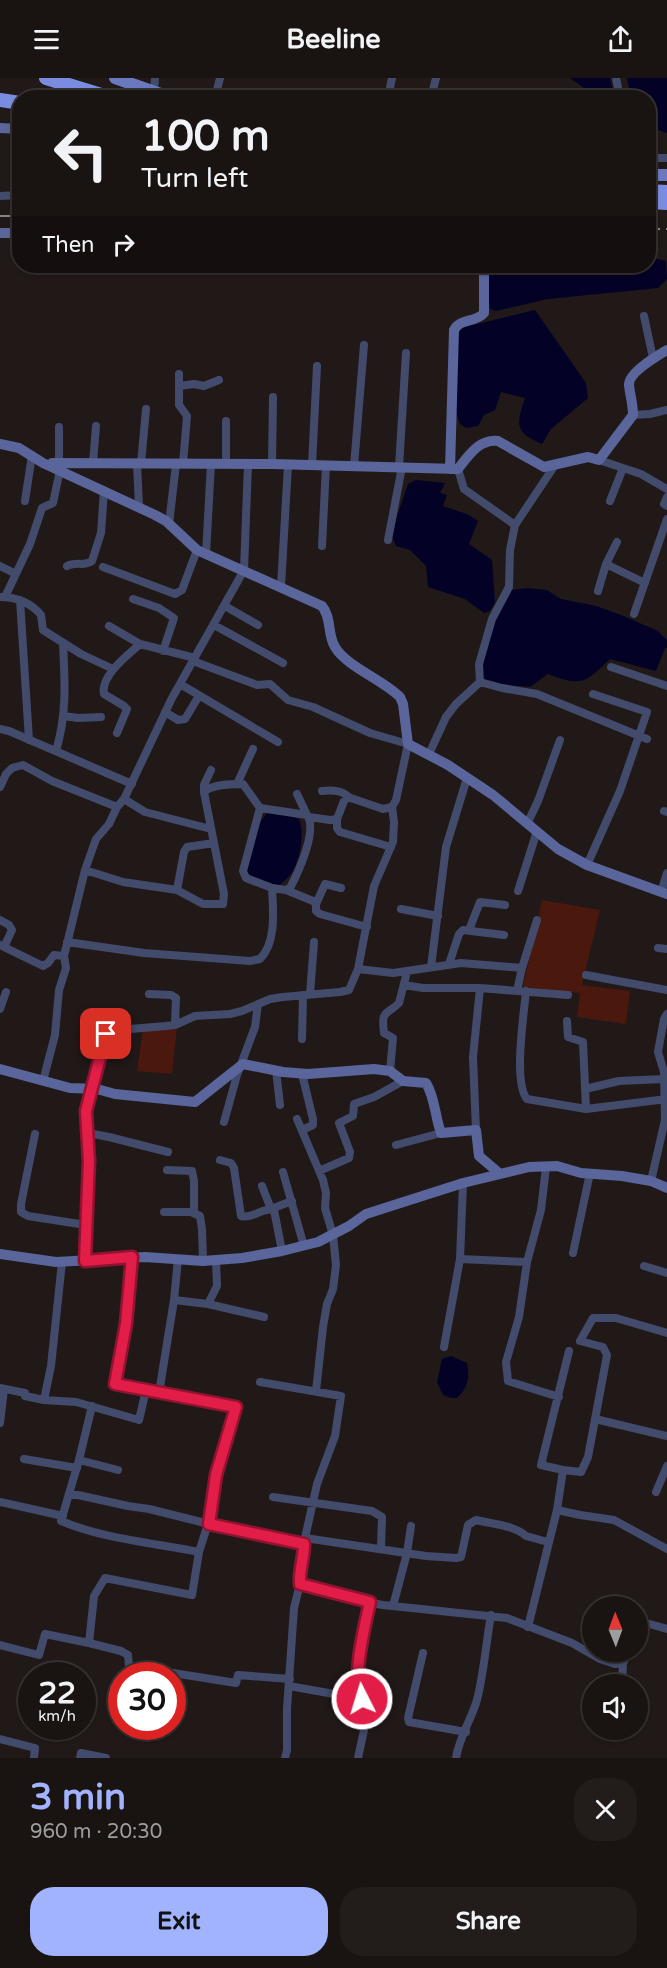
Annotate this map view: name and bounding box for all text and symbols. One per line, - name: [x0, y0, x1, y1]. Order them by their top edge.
- icon: menu: [30, 23, 63, 56]
- text: Beeline: [286, 23, 381, 56]
- icon: share: [604, 23, 637, 56]
- text: 100 m: [141, 111, 270, 162]
- icon: left: [42, 114, 120, 192]
- text: Turn left: [141, 162, 248, 195]
- icon: right: [107, 228, 140, 261]
- text: Then: [42, 232, 95, 258]
- pin: [80, 1008, 131, 1059]
- icon: arrive: [89, 1017, 122, 1050]
- north arrow: [582, 1596, 648, 1662]
- map controls: [582, 1596, 648, 1740]
- speed limit sign: 30: [108, 1662, 186, 1740]
- position arrow: [330, 1667, 394, 1731]
- button: sound: [582, 1674, 648, 1740]
- text: 22: [38, 1675, 76, 1712]
- text: km/h: [38, 1707, 76, 1725]
- text: 3 min: [30, 1776, 126, 1819]
- button: close: [574, 1778, 637, 1841]
- text: 960 m · 20:30: [30, 1820, 162, 1844]
- button: Exit: [30, 1887, 328, 1956]
- button: Share: [340, 1887, 637, 1956]

